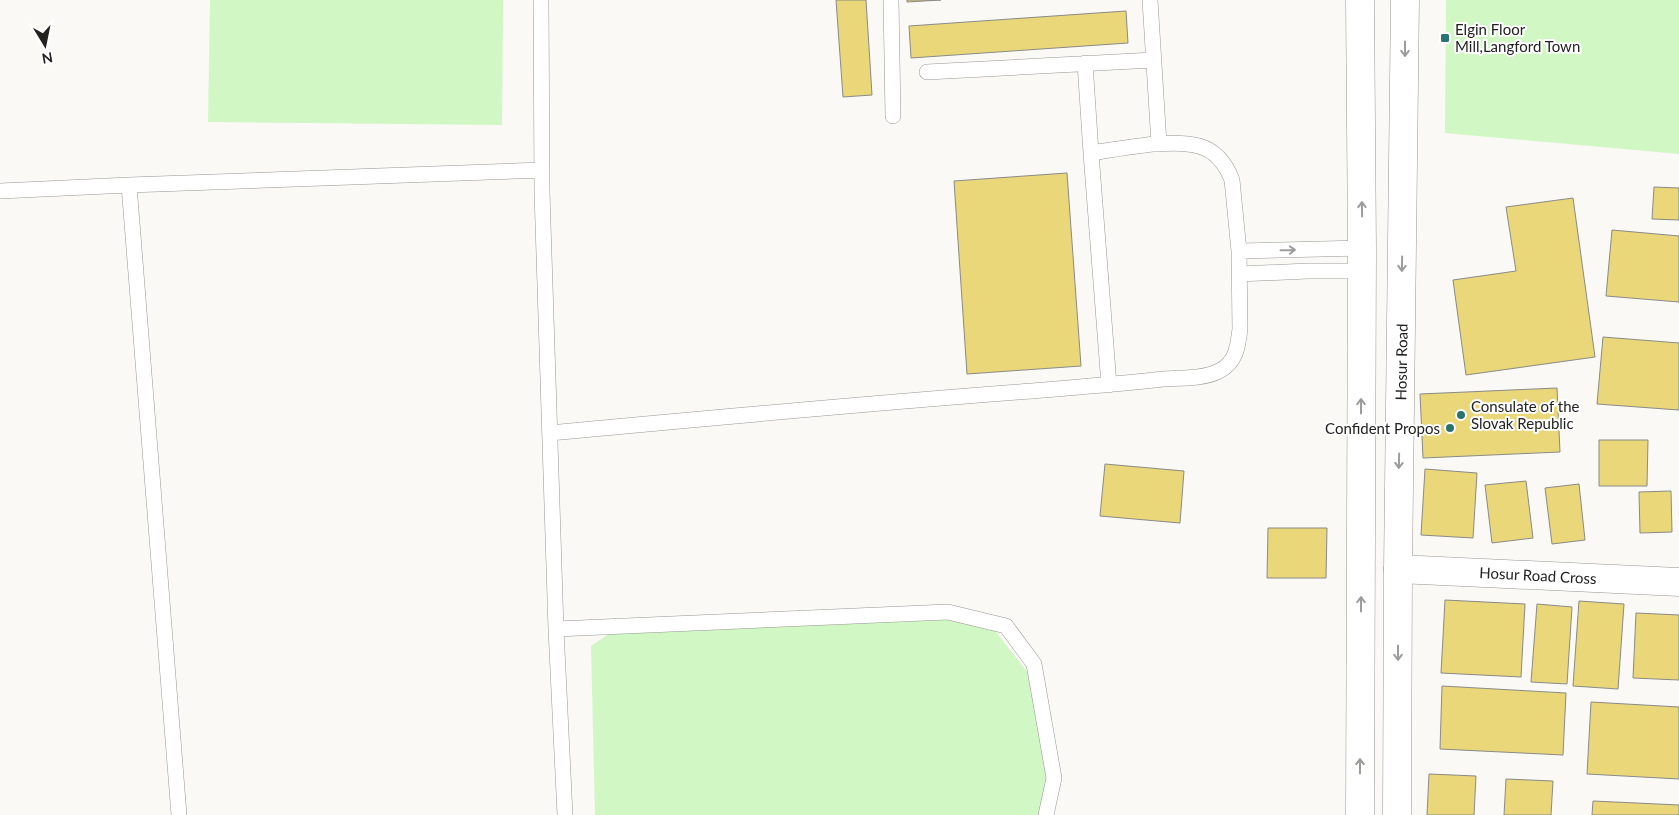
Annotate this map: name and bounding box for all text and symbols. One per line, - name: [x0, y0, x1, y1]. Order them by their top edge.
- north arrow: [20, 20, 70, 70]
- place label: Elgin Floor Mill,Langford Town: [1455, 20, 1580, 55]
- marker: Elgin Floor Mill,Langford Town: [1439, 32, 1451, 44]
- one-way arrow: [1400, 40, 1410, 56]
- text: N: [41, 49, 54, 68]
- one-way arrow: [1357, 201, 1367, 218]
- one-way arrow: [1280, 246, 1296, 255]
- one-way arrow: [1397, 255, 1407, 271]
- street label: Hosur Road: [1391, 323, 1411, 401]
- place label: Consulate of the Slovak Republic: [1471, 397, 1580, 432]
- one-way arrow: [1356, 399, 1366, 415]
- marker: Consulate of the Slovak Republic: [1455, 409, 1467, 421]
- place label: Confident Propos: [1325, 419, 1440, 437]
- marker: Confident Propos: [1444, 422, 1456, 434]
- one-way arrow: [1394, 452, 1404, 469]
- street label: Hosur Road Cross: [1479, 563, 1597, 587]
- one-way arrow: [1356, 596, 1366, 612]
- one-way arrow: [1393, 644, 1403, 660]
- one-way arrow: [1355, 759, 1365, 775]

